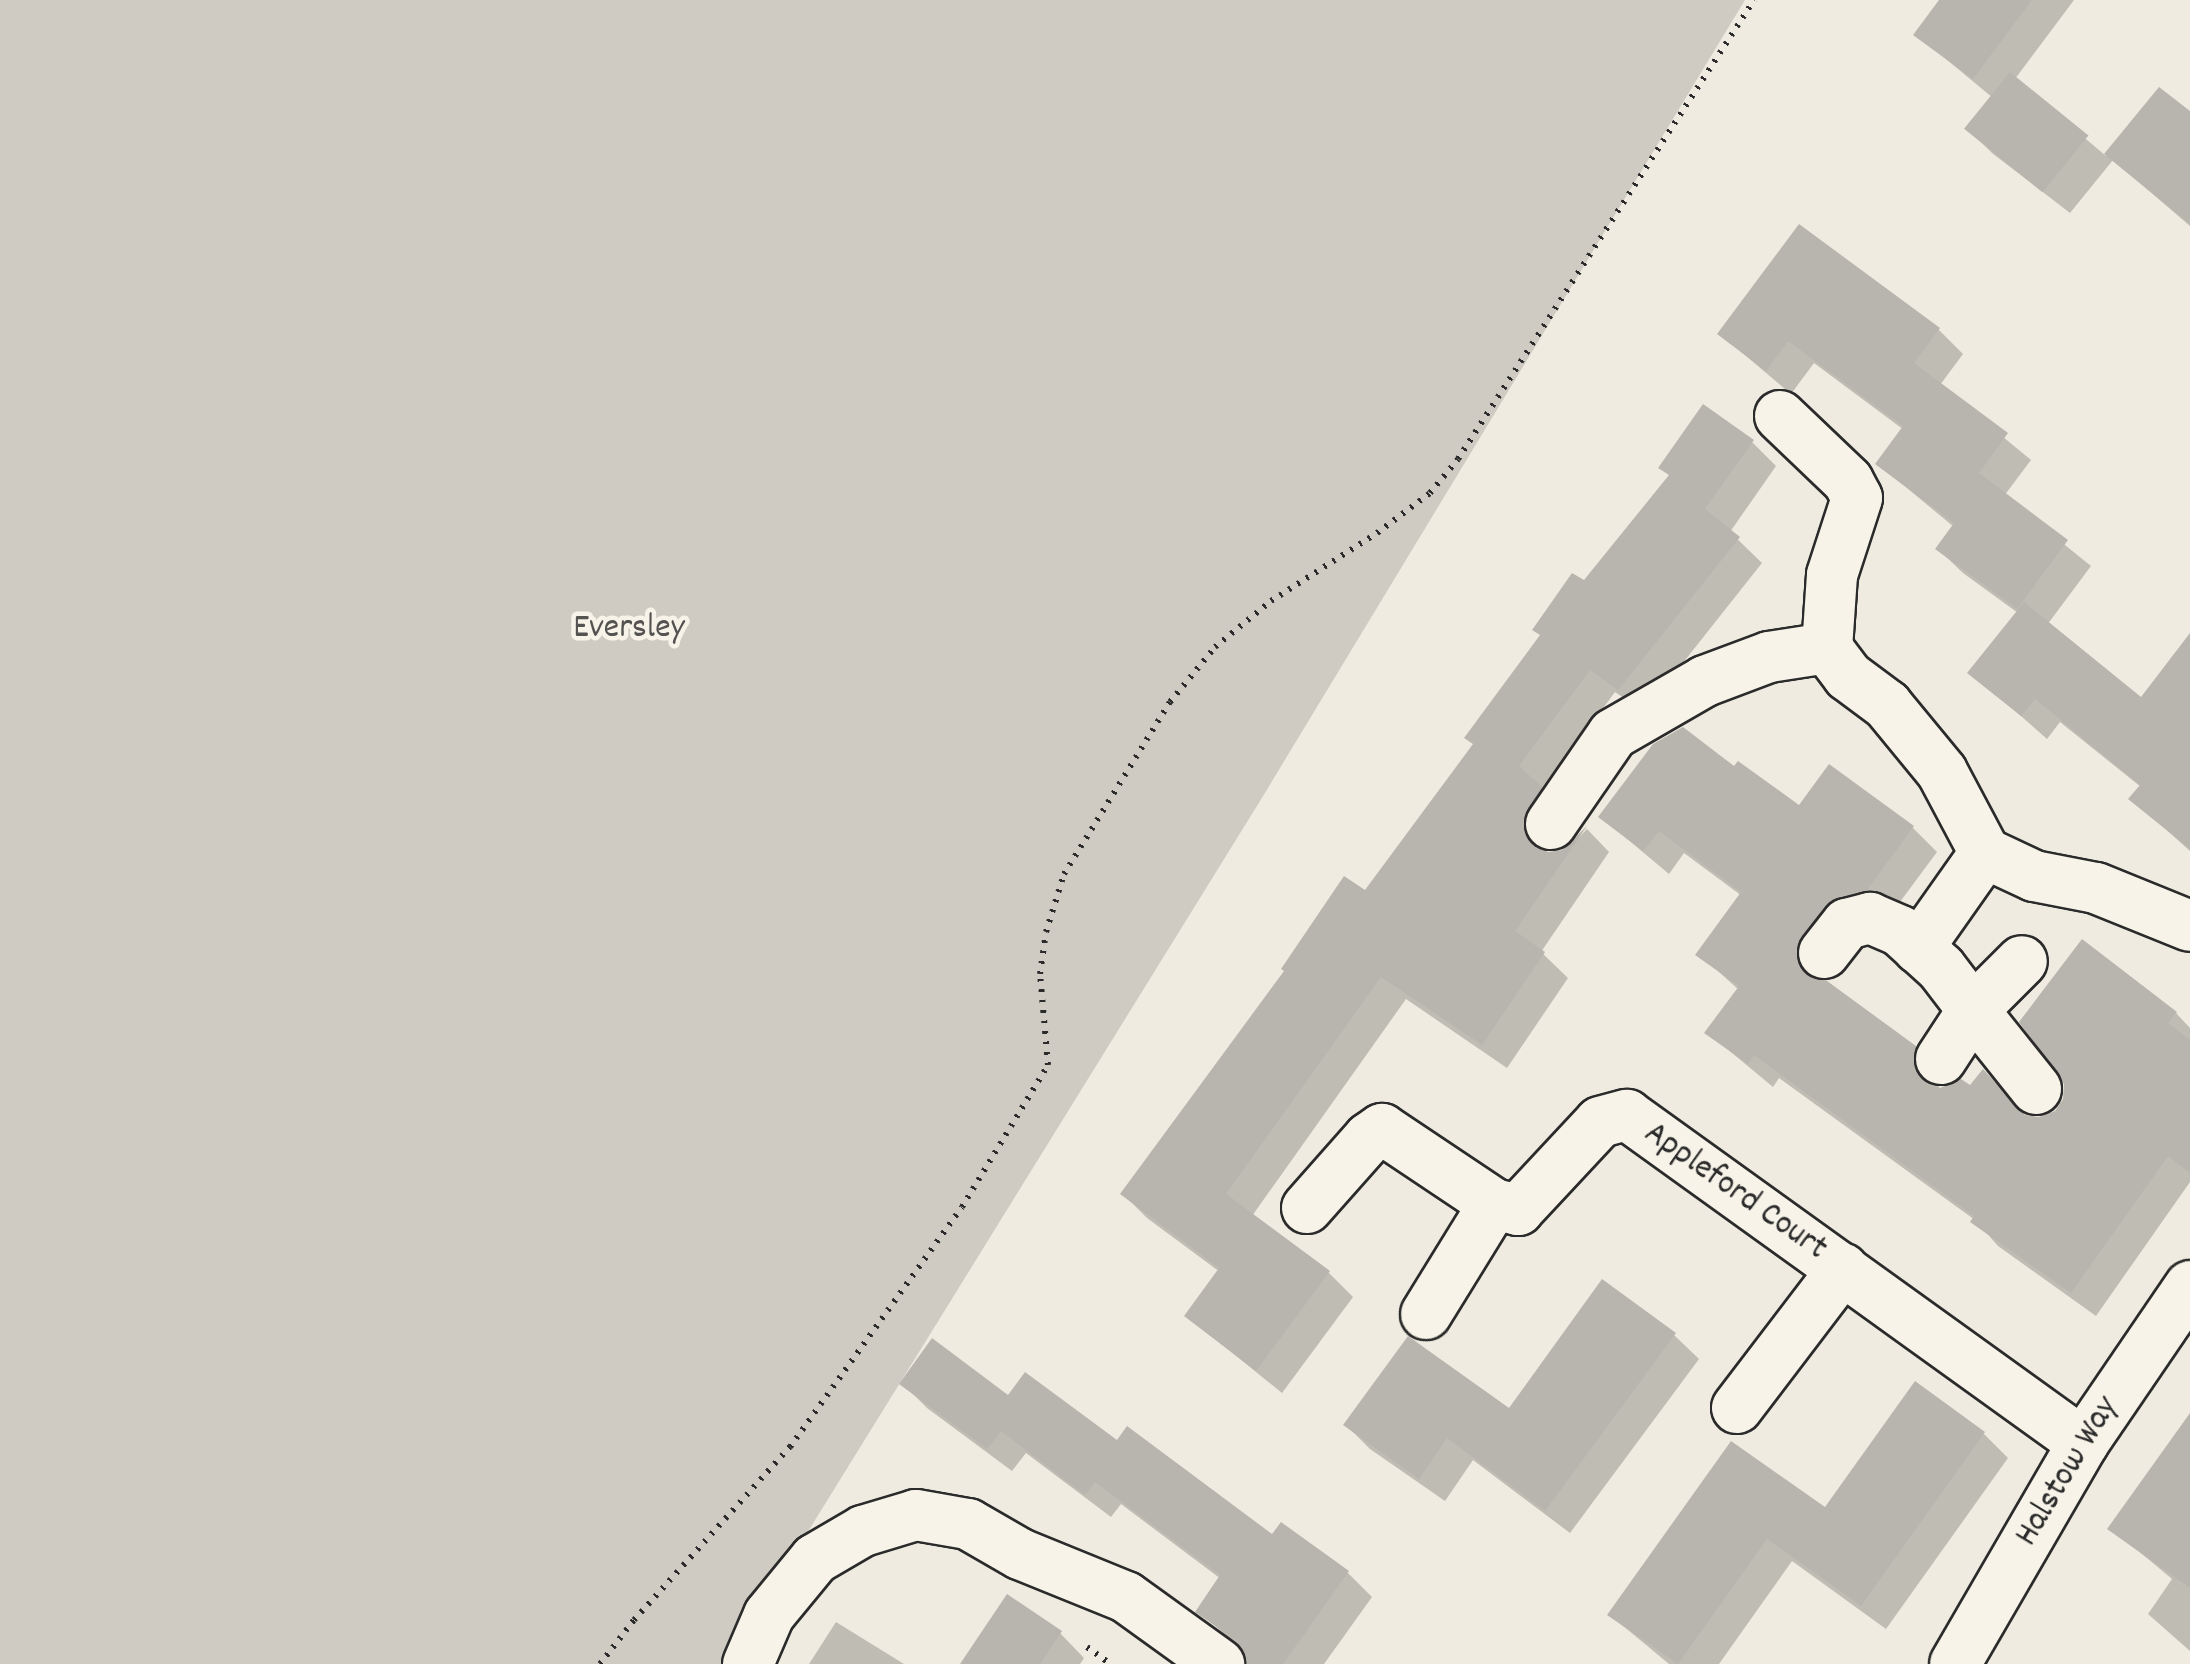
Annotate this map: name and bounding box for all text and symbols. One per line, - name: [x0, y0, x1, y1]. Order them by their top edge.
- park label: Eversley: [573, 608, 685, 650]
- street label: Appleford Court: [1635, 1113, 1835, 1271]
- street label: Halstow Way: [2007, 1390, 2129, 1554]

